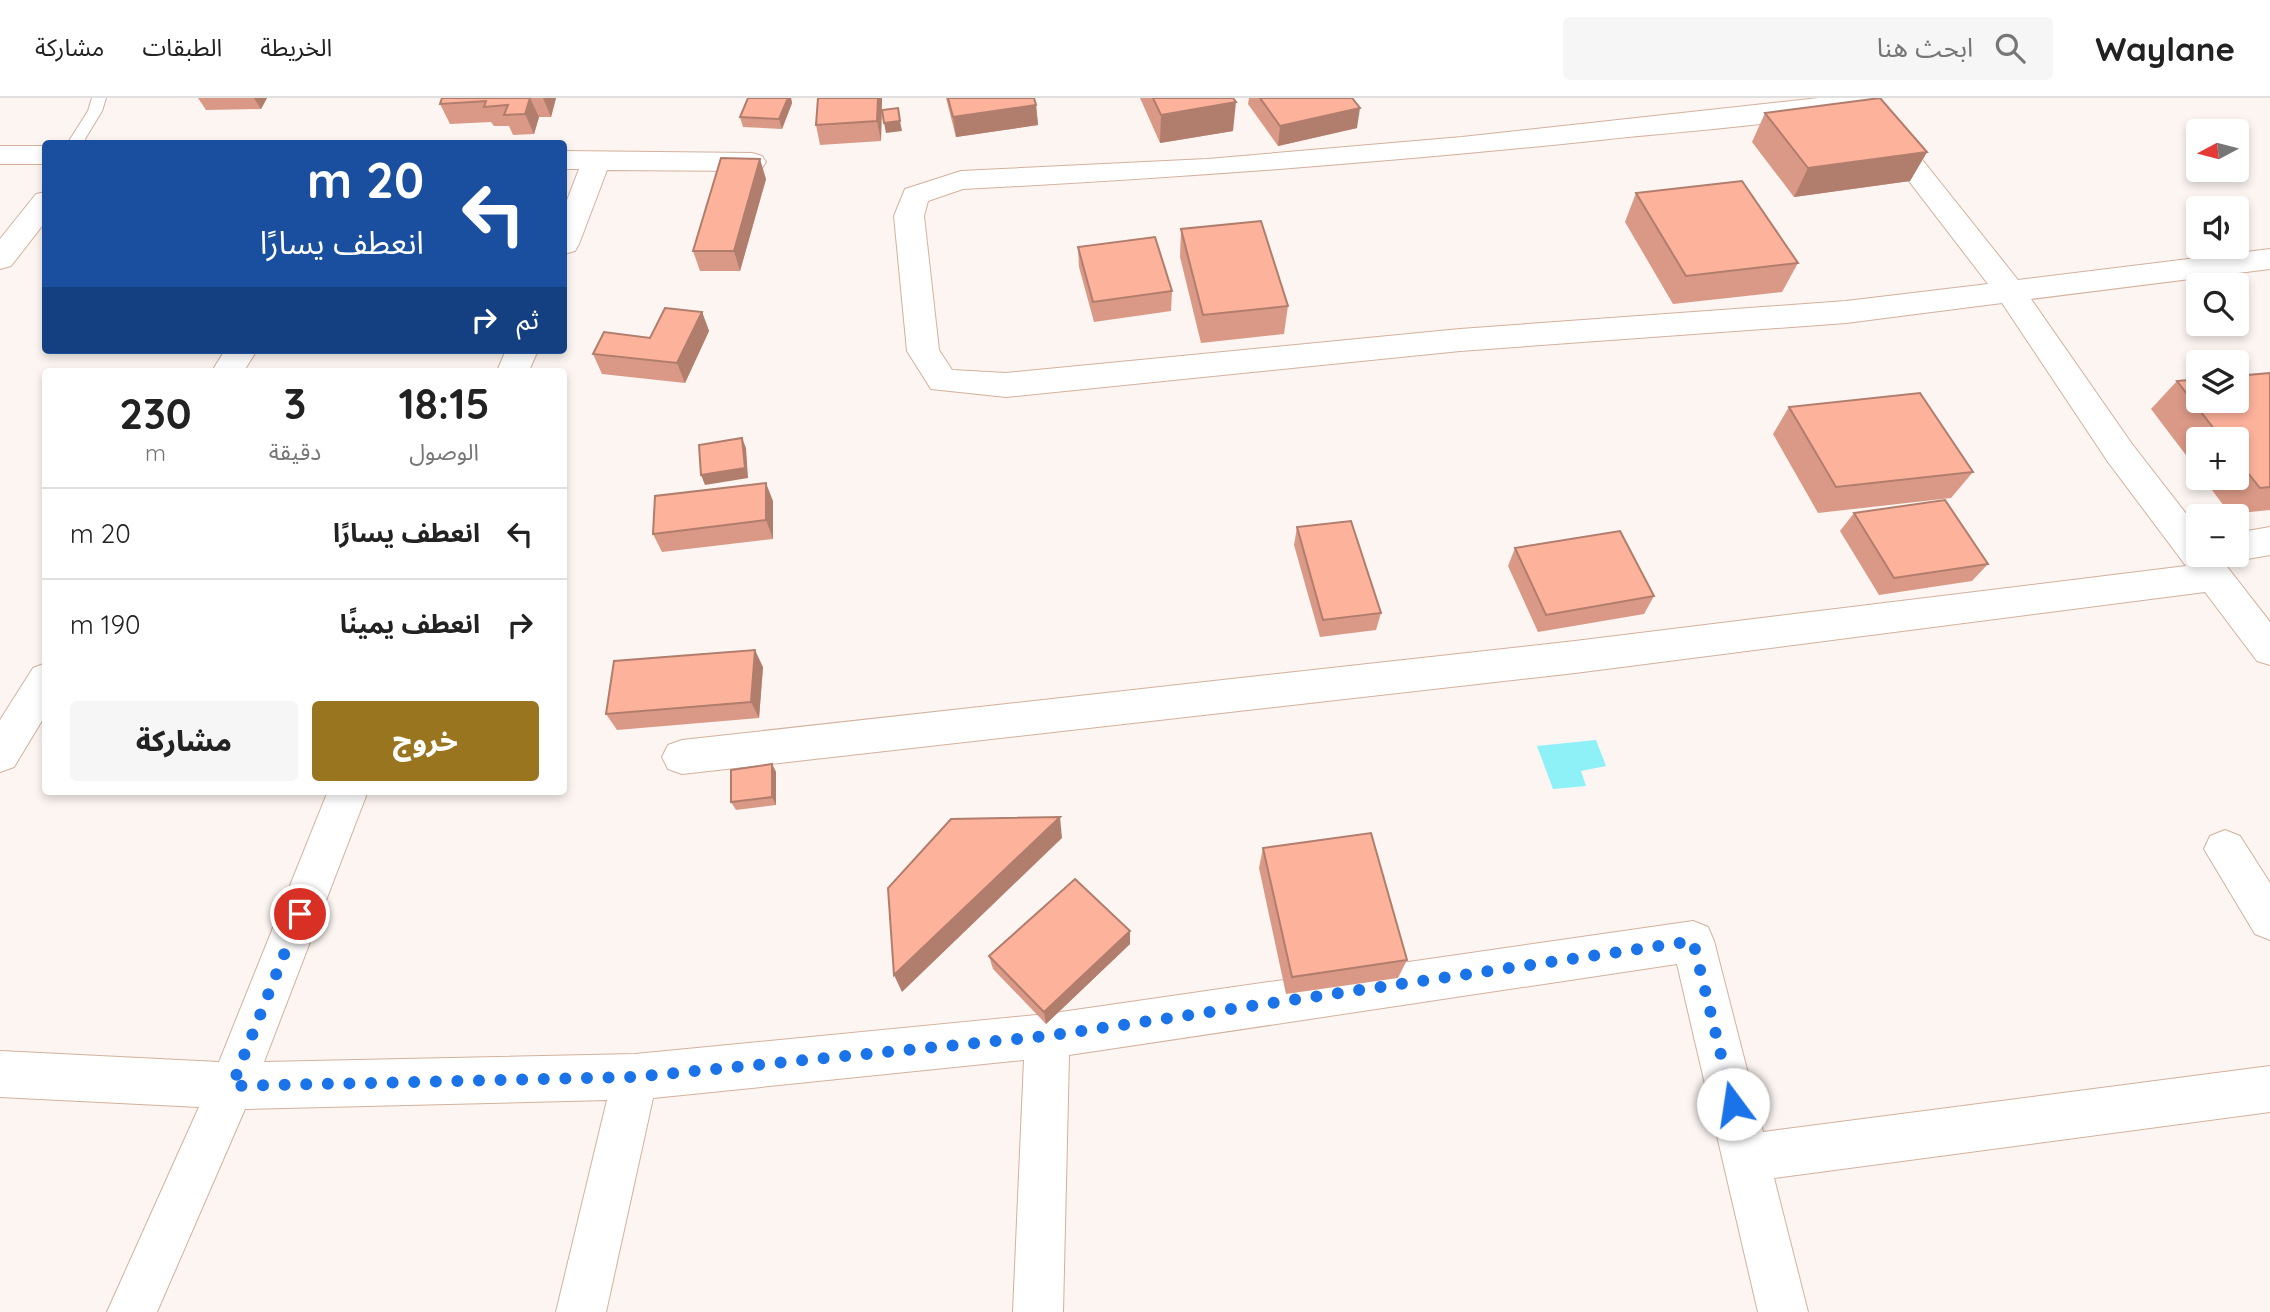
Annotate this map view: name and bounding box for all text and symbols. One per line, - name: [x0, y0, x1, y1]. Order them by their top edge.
- search box: [1563, 17, 2053, 80]
- text: Waylane: [2095, 28, 2235, 69]
- icon: search: [1991, 29, 2029, 67]
- text: ابحث هنا: [1877, 31, 1973, 64]
- text: مشاركة: [35, 32, 104, 62]
- text: الطبقات: [142, 32, 222, 62]
- text: الخريطة: [260, 32, 332, 62]
- north arrow: [2186, 119, 2249, 182]
- map controls: [2186, 119, 2249, 567]
- text: 20 m: [307, 149, 424, 210]
- icon: left: [448, 168, 539, 259]
- button: sound: [2186, 196, 2249, 259]
- text: انعطف يسارًا: [260, 222, 424, 262]
- button: search: [2186, 273, 2249, 336]
- icon: right: [465, 301, 503, 339]
- text: ثم: [517, 303, 539, 336]
- button: layers: [2186, 350, 2249, 413]
- text: 3: [284, 377, 306, 430]
- text: 18:15: [398, 377, 490, 430]
- text: 230: [119, 387, 192, 440]
- button: +: [2186, 427, 2249, 490]
- text: دقيقة: [269, 437, 321, 466]
- text: الوصول: [409, 437, 479, 466]
- text: m: [145, 438, 166, 467]
- button: −: [2186, 504, 2249, 567]
- icon: left: [501, 515, 539, 553]
- text: انعطف يسارًا: [333, 516, 480, 549]
- text: 20 m: [70, 517, 131, 550]
- icon: right: [501, 606, 539, 644]
- text: انعطف يمينًا: [340, 607, 480, 640]
- text: 190 m: [70, 608, 140, 641]
- button: مشاركة: [70, 701, 298, 781]
- button: خروج: [312, 701, 539, 781]
- pin: [270, 884, 330, 944]
- icon: arrive: [281, 895, 319, 933]
- position arrow: [1696, 1067, 1770, 1141]

